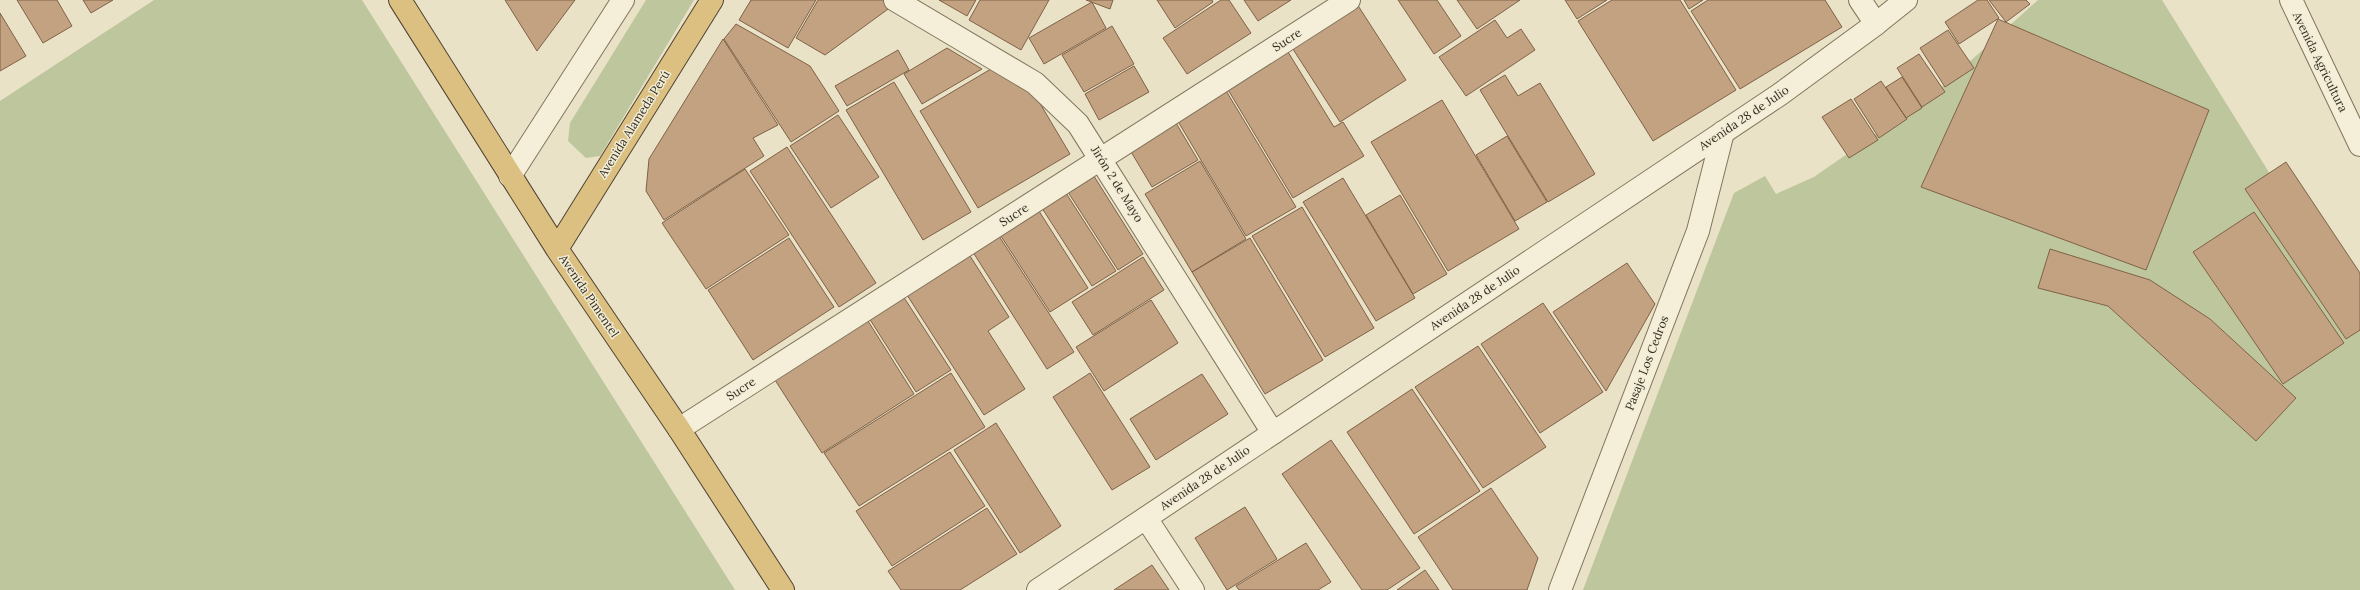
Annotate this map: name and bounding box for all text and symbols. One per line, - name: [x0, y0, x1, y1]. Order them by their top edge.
- street label: Avenida Agricultura: [2289, 8, 2351, 114]
- street label: Sucre: [1269, 24, 1305, 55]
- street label: Avenida Alameda Perú: [594, 67, 673, 181]
- street label: Avenida 28 de Julio: [1695, 82, 1792, 154]
- street label: Jirón 2 de Mayo: [1087, 142, 1147, 225]
- street label: Sucre: [996, 199, 1032, 230]
- street label: Avenida Pimentel: [556, 251, 623, 340]
- street label: Avenida 28 de Julio: [1426, 262, 1523, 334]
- street label: Pasaje Los Cedros: [1622, 313, 1672, 412]
- street label: Sucre: [723, 373, 759, 404]
- street label: Avenida 28 de Julio: [1156, 442, 1253, 514]

